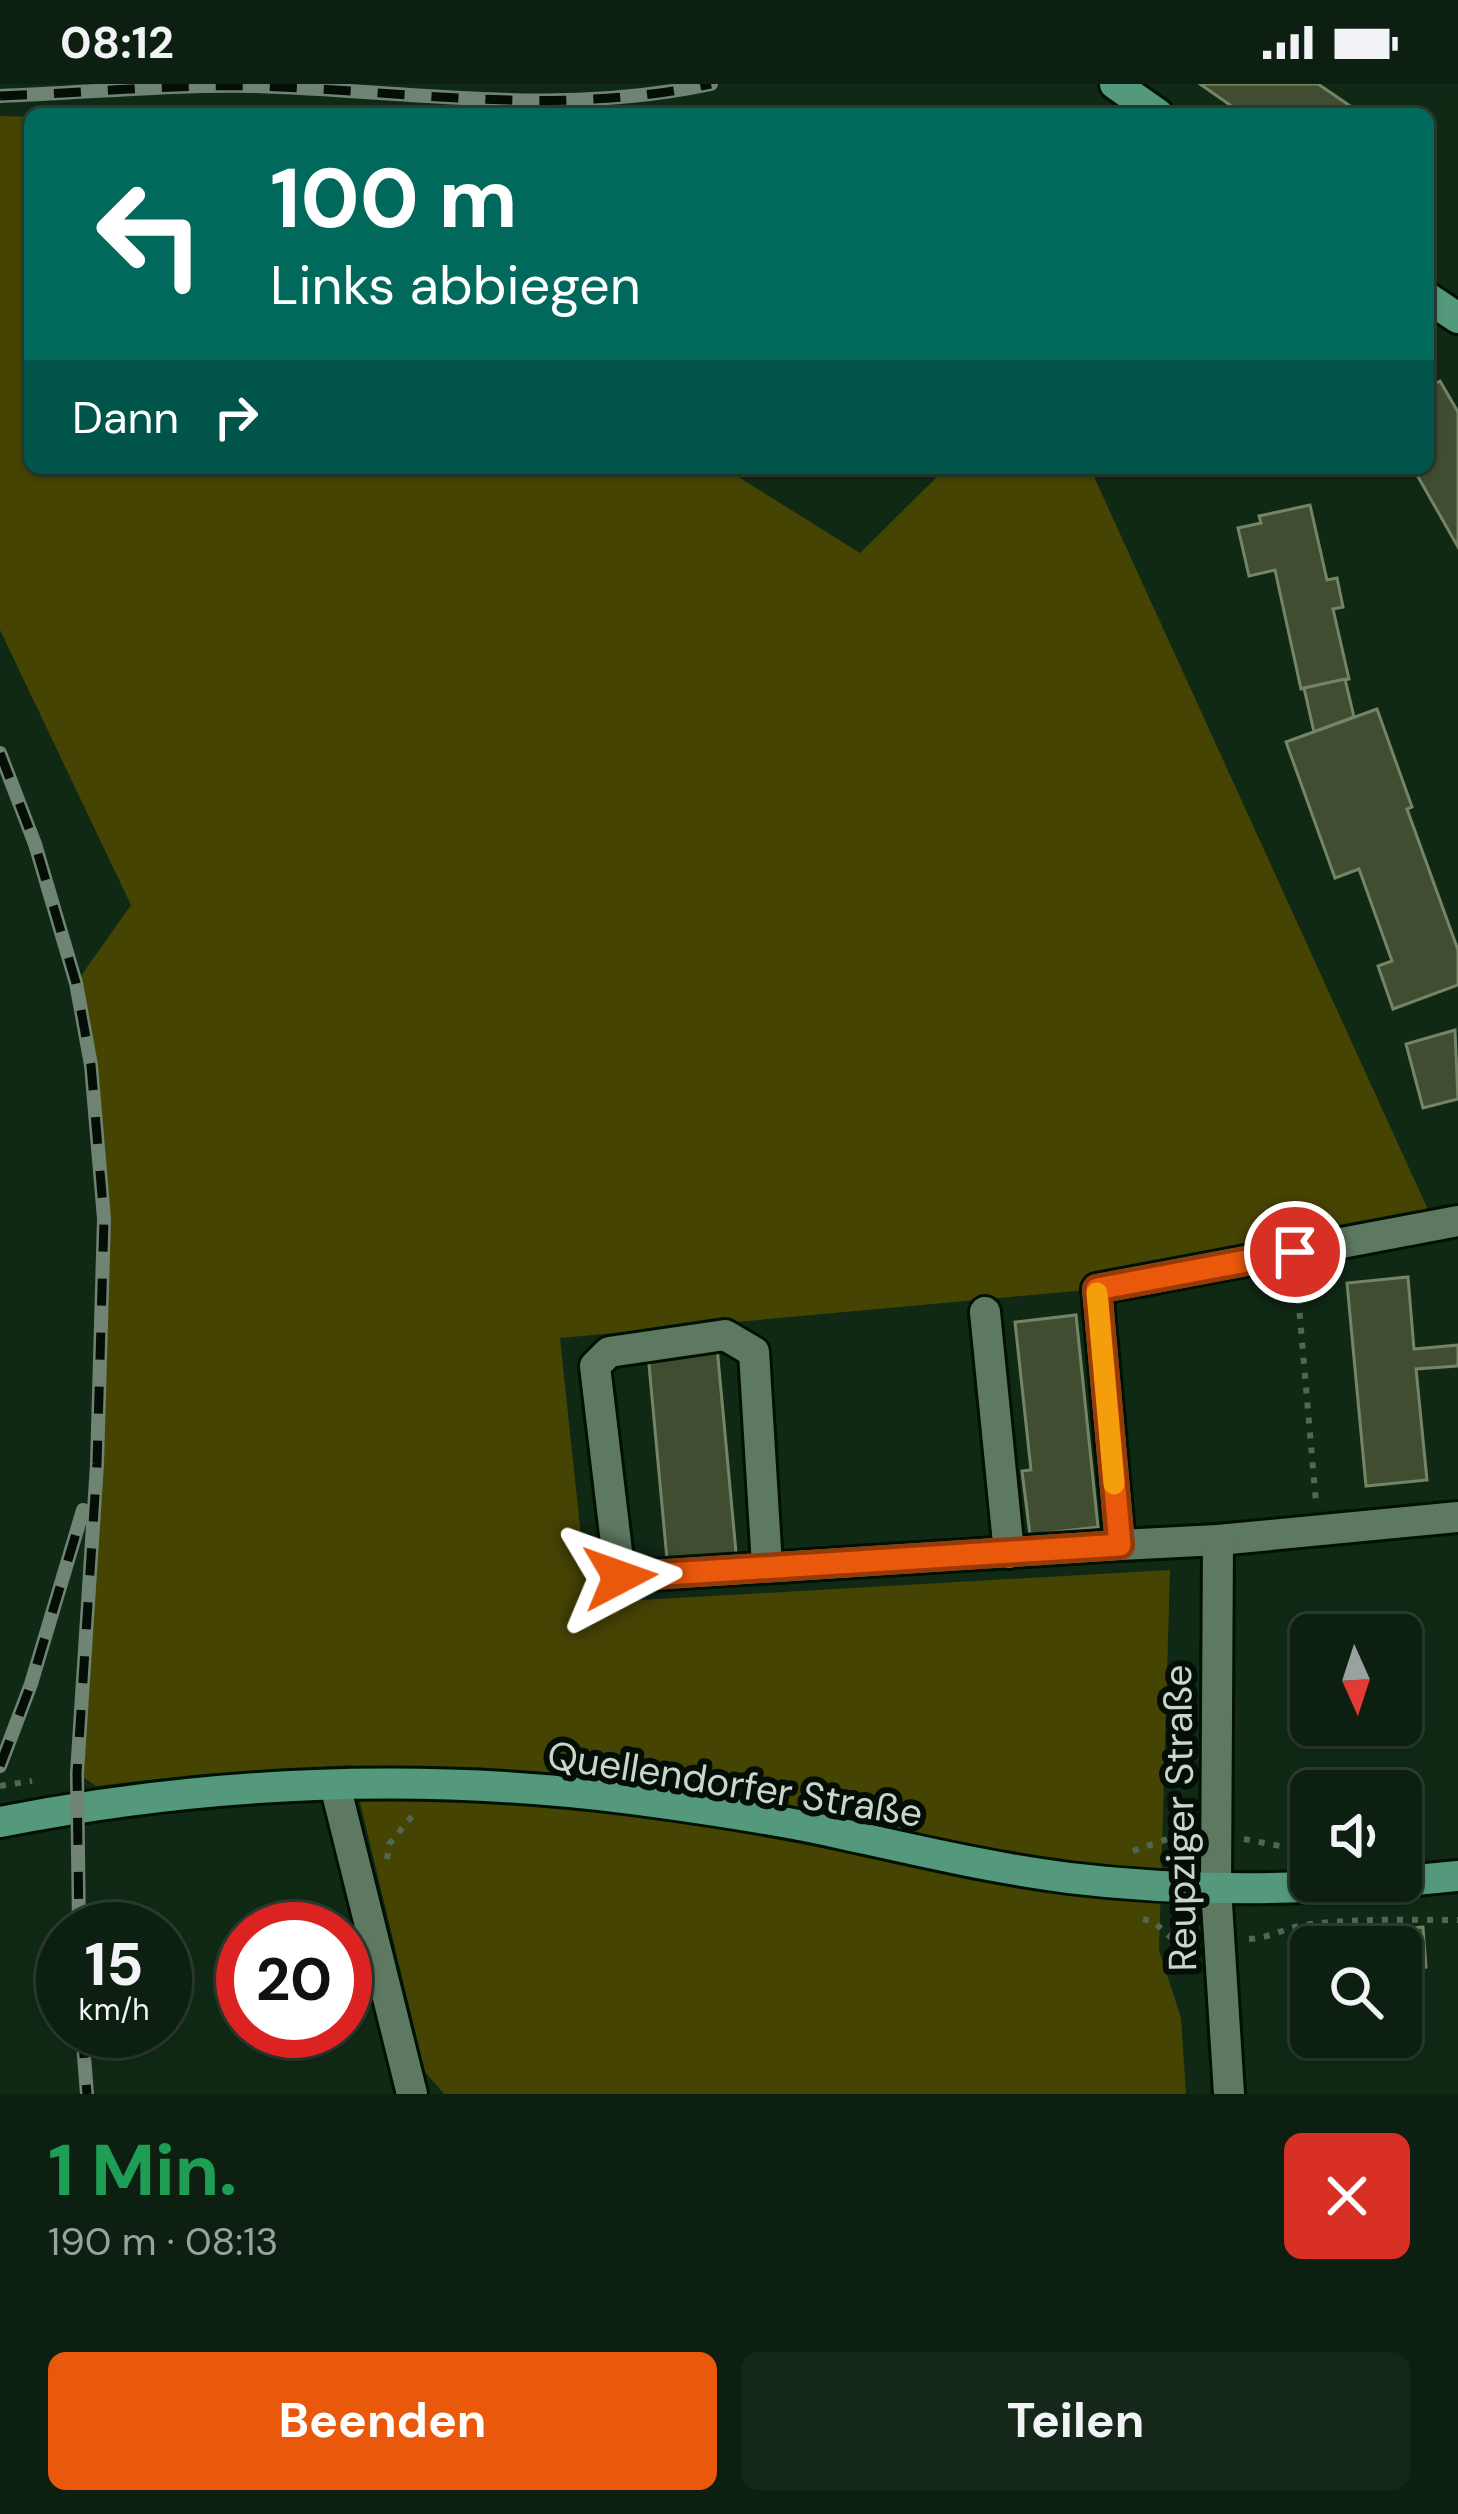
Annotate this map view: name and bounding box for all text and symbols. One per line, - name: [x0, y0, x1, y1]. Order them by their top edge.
- text: 08:12: [60, 13, 174, 72]
- text: 100 m: [270, 144, 518, 253]
- icon: left: [72, 156, 228, 312]
- text: Links abbiegen: [270, 250, 641, 321]
- icon: right: [203, 384, 269, 450]
- text: Dann: [72, 388, 179, 447]
- pin: [1244, 1201, 1346, 1303]
- icon: arrive: [1262, 1219, 1328, 1285]
- position arrow: [557, 1514, 683, 1640]
- north arrow: [1290, 1614, 1422, 1746]
- map controls: [1290, 1614, 1422, 2058]
- street label: Reupziger Straße: [1152, 1664, 1208, 1972]
- street label: Quellendorfer Straße: [544, 1729, 926, 1839]
- button: sound: [1290, 1770, 1422, 1902]
- speed limit sign: 20: [216, 1902, 372, 2058]
- text: 15: [84, 1925, 144, 2004]
- button: search: [1290, 1926, 1422, 2058]
- text: km/h: [79, 1990, 149, 2029]
- text: 1 Min.: [48, 2124, 237, 2217]
- button: close: [1284, 2133, 1410, 2259]
- text: 190 m · 08:13: [48, 2216, 278, 2267]
- button: Beenden: [48, 2352, 717, 2490]
- button: Teilen: [741, 2352, 1410, 2490]

